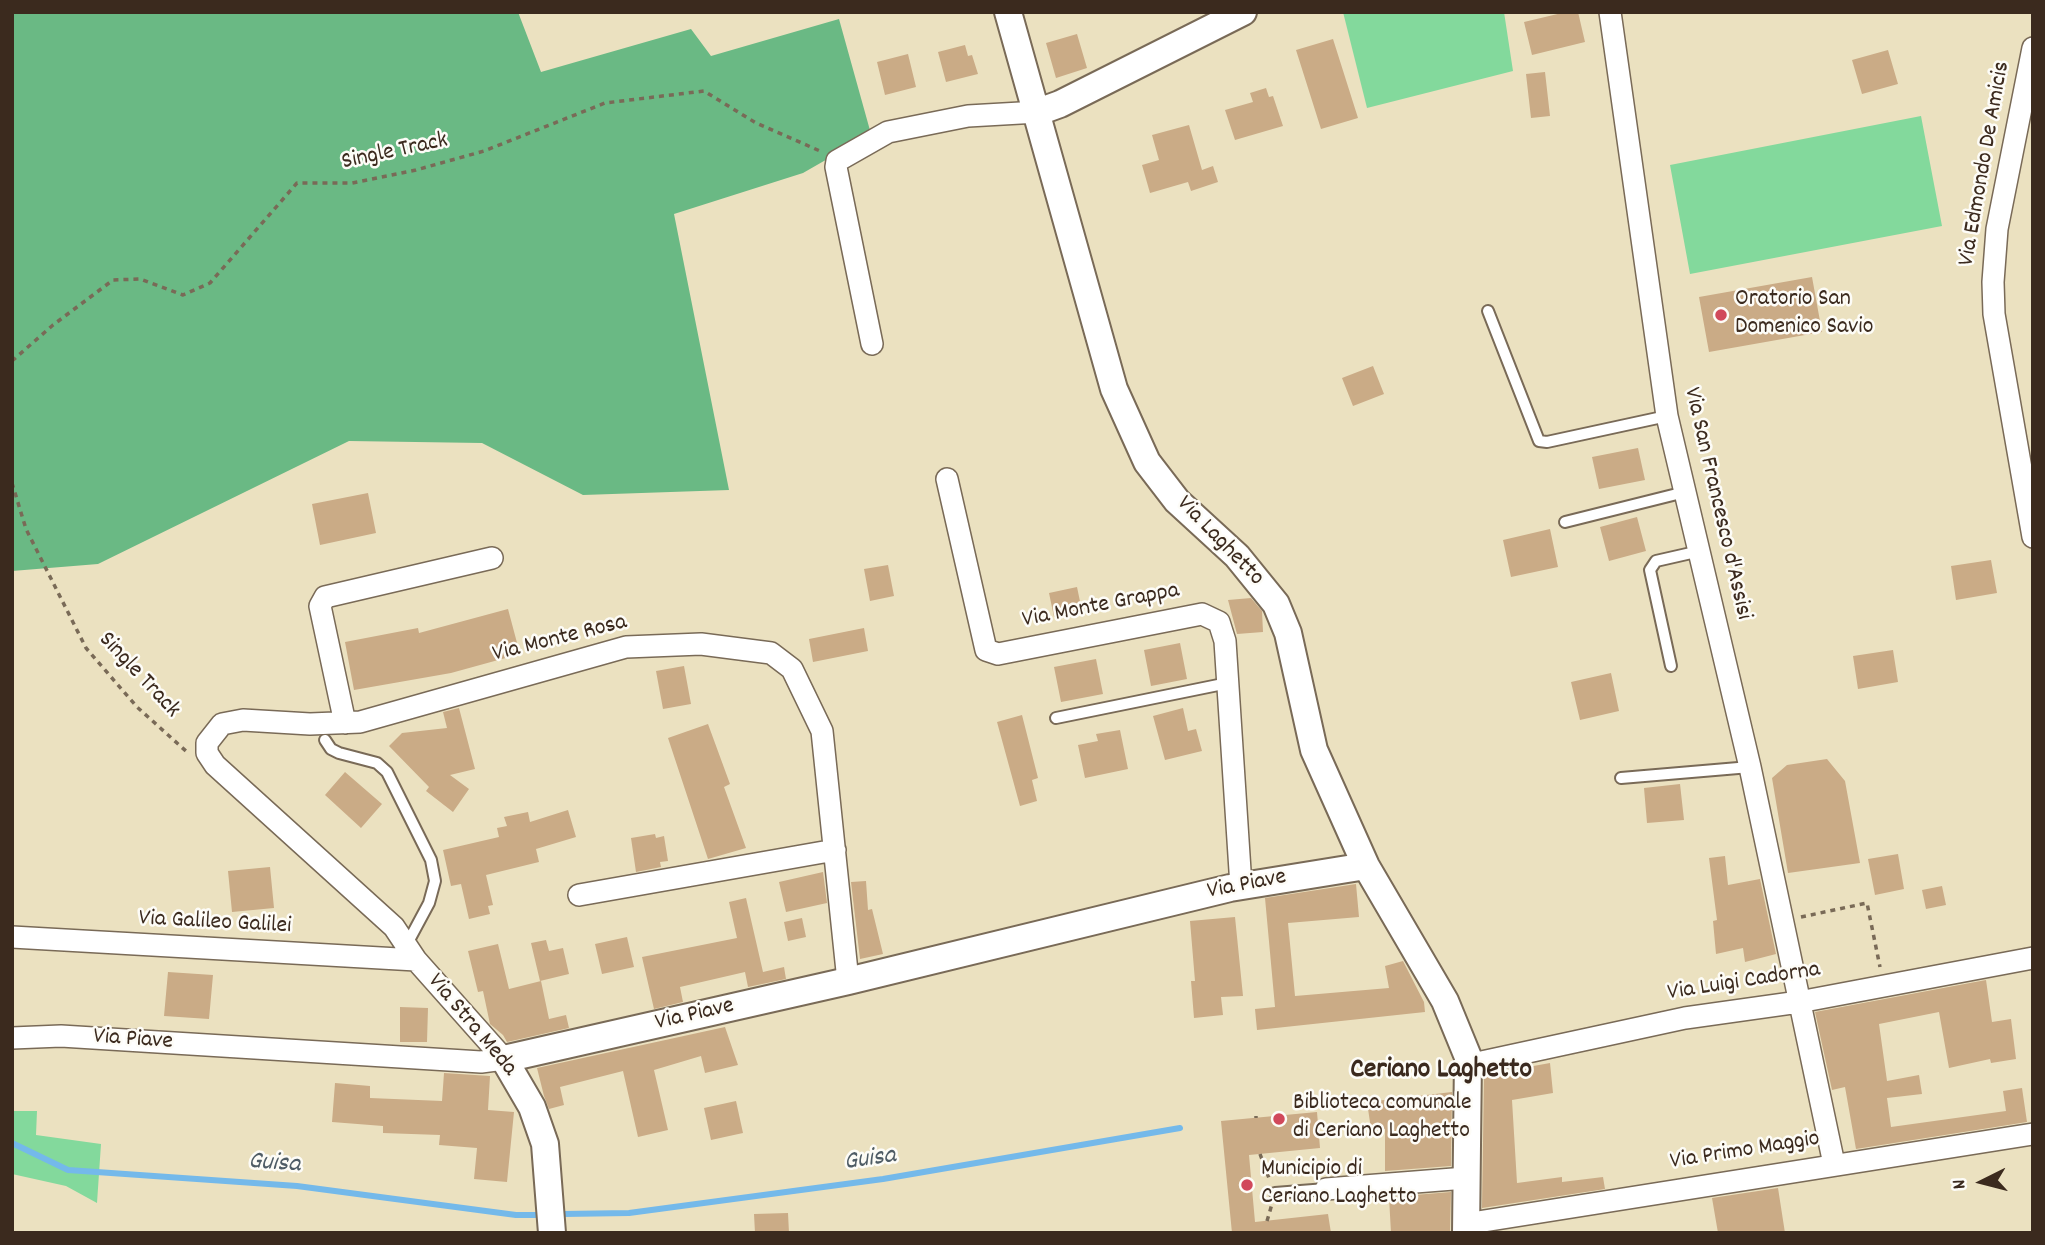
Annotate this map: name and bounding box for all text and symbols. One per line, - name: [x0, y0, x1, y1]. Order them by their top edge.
- street label: Via Edmondo De Amicis: [1954, 60, 2018, 268]
- street label: Single Track: [339, 128, 451, 178]
- place label: Oratorio San Domenico Savio: [1735, 287, 1873, 343]
- marker: Oratorio San Domenico Savio: [1713, 307, 1729, 323]
- street label: Via San Francesco d'Assisi: [1675, 385, 1757, 623]
- street label: Via Laghetto: [1169, 491, 1269, 593]
- street label: Via Monte Grappa: [1020, 578, 1182, 636]
- street label: Via Monte Rosa: [490, 609, 630, 671]
- street label: Single Track: [91, 627, 185, 725]
- street label: Via Piave: [1205, 864, 1289, 908]
- street label: Via Galileo Galilei: [138, 906, 292, 942]
- street label: Via Luigi Cadorna: [1666, 957, 1822, 1009]
- street label: Via Stra Meda: [420, 969, 522, 1083]
- street label: Via Piave: [653, 993, 737, 1039]
- street label: Via Piave: [92, 1024, 174, 1058]
- district label: Ceriano Laghetto: [1350, 1055, 1532, 1089]
- place label: Biblioteca comunale di Ceriano Laghetto: [1293, 1091, 1472, 1147]
- marker: Biblioteca comunale di Ceriano Laghetto: [1271, 1111, 1287, 1127]
- street label: Via Primo Maggio: [1668, 1126, 1822, 1178]
- water label: Guisa: [842, 1142, 898, 1180]
- north arrow: [1947, 1147, 2017, 1217]
- water label: Guisa: [247, 1148, 301, 1182]
- place label: Municipio di Ceriano Laghetto: [1261, 1157, 1417, 1213]
- marker: Municipio di Ceriano Laghetto: [1239, 1177, 1255, 1193]
- text: N: [1947, 1178, 1975, 1190]

